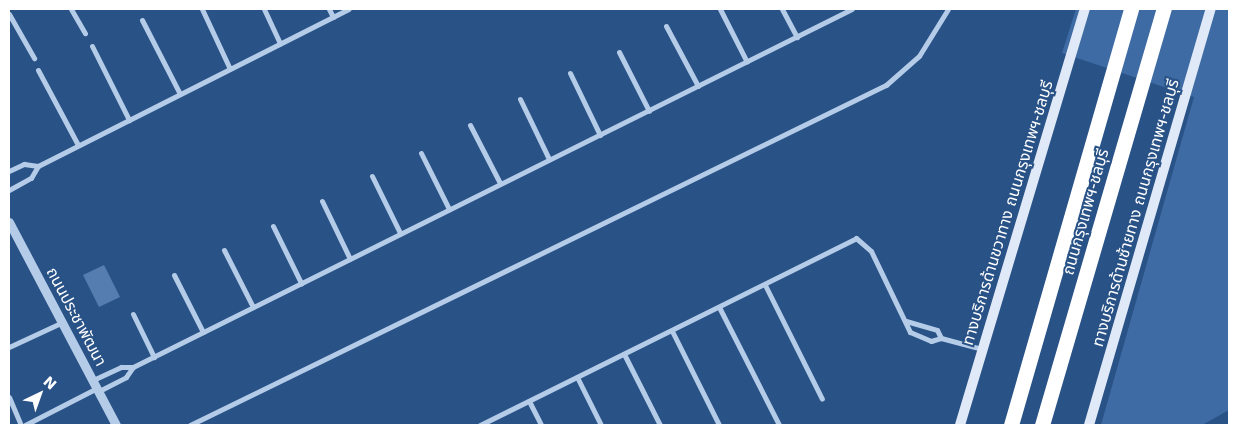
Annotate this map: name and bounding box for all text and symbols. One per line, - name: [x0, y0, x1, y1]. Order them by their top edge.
- street label: ทางบริการด้านซ้ายทาง ถนนกรุงเทพฯ-ชลบุรี: [1089, 77, 1183, 349]
- street label: ทางบริการด้านขวาทาง ถนนกรุงเทพฯ-ชลบุรี: [959, 78, 1057, 348]
- street label: ถนนกรุงเทพฯ-ชลบุรี: [1059, 147, 1113, 277]
- street label: ถนนประชาพัฒนา: [42, 264, 110, 370]
- north arrow: [15, 369, 65, 419]
- text: N: [40, 373, 60, 393]

